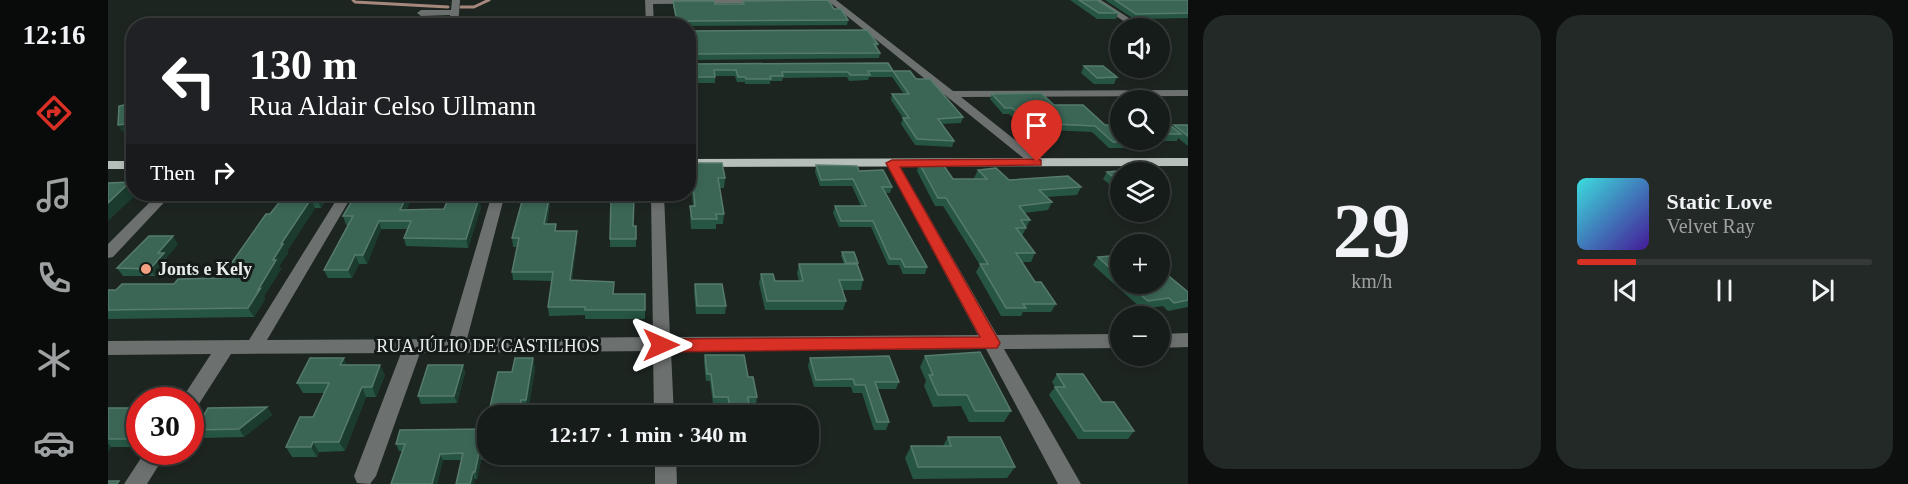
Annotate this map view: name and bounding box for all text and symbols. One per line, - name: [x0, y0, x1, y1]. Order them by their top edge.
- map controls: [1110, 18, 1170, 366]
- button: sound: [1110, 18, 1170, 78]
- text: 12:16: [23, 20, 86, 50]
- icon: left: [150, 42, 228, 120]
- text: 130 m: [249, 42, 358, 88]
- button: search: [1110, 90, 1170, 150]
- text: Rua Aldair Celso Ullmann: [249, 91, 536, 121]
- icon: directions: [33, 92, 75, 134]
- pin: [1011, 100, 1062, 162]
- icon: arrive: [1020, 109, 1053, 142]
- icon: right: [207, 156, 240, 189]
- text: Then: [150, 160, 195, 185]
- button: layers: [1110, 162, 1170, 222]
- icon: music: [33, 174, 75, 216]
- text: 29: [1333, 187, 1411, 274]
- text: Static Love: [1667, 189, 1772, 214]
- text: Velvet Ray: [1667, 215, 1755, 237]
- button: +: [1110, 234, 1170, 294]
- icon: phone: [33, 257, 75, 299]
- place label: Jonts e Kely: [158, 259, 252, 279]
- marker: Jonts e Kely: [139, 262, 153, 276]
- text: km/h: [1351, 270, 1392, 292]
- icon: previous: [1609, 274, 1642, 307]
- icon: pause: [1708, 274, 1741, 307]
- icon: next: [1806, 274, 1839, 307]
- button: −: [1110, 306, 1170, 366]
- position arrow: [629, 313, 693, 377]
- street label: RUA JÚLIO DE CASTILHOS: [376, 335, 600, 356]
- icon: climate: [33, 339, 75, 381]
- speed limit sign: 30: [126, 387, 204, 465]
- icon: car: [33, 422, 75, 464]
- text: 12:17 · 1 min · 340 m: [549, 422, 747, 447]

